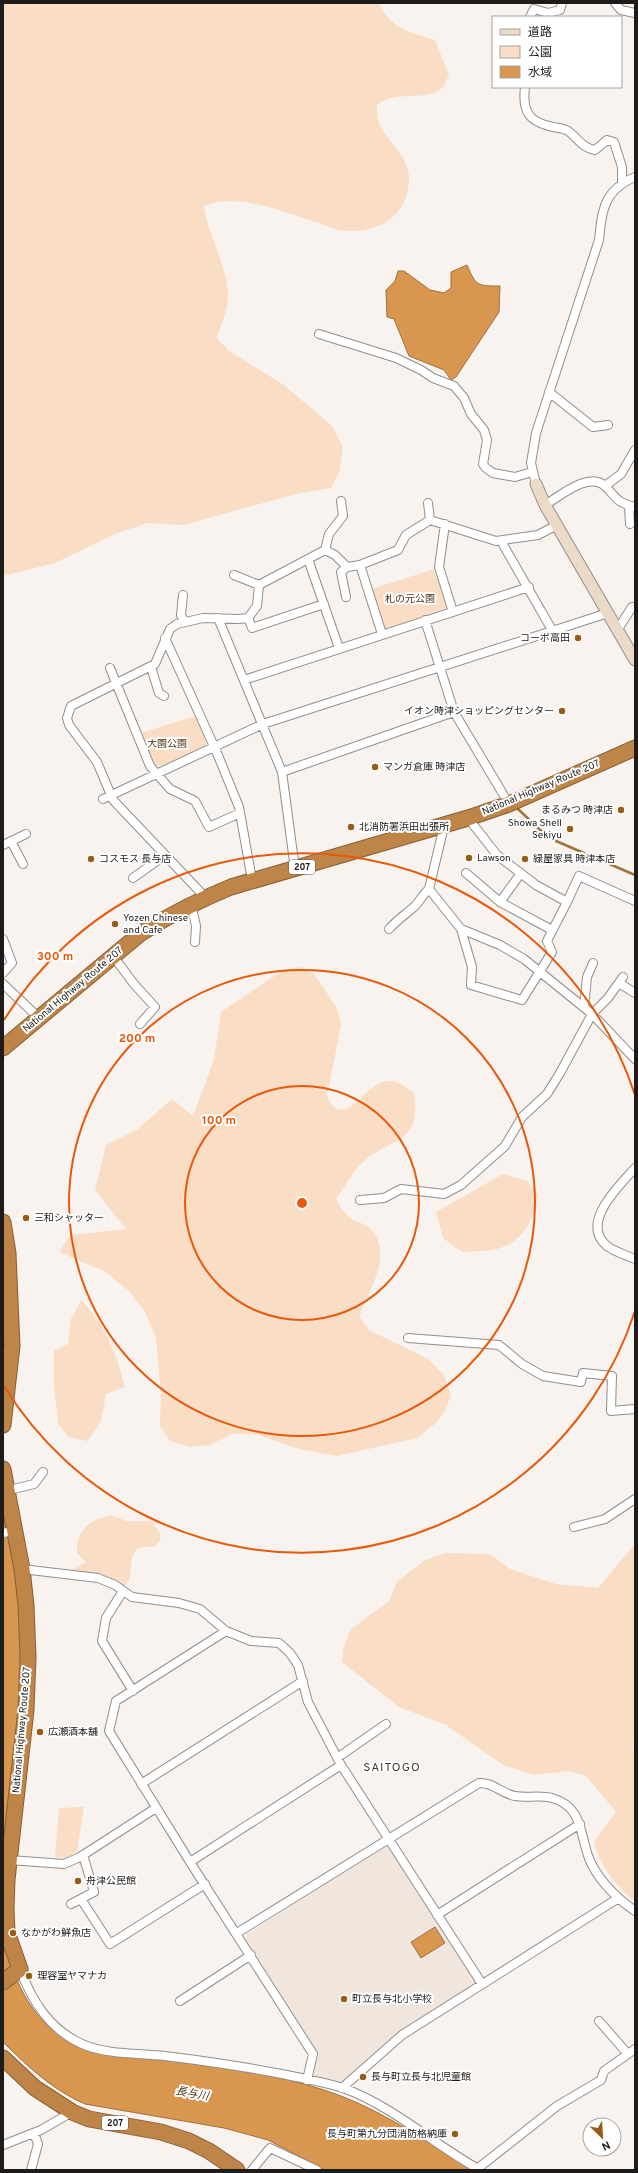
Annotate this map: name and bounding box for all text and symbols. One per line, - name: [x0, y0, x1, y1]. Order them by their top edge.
- legend: [492, 16, 622, 88]
- text: 道路: [528, 25, 552, 41]
- text: 公園: [528, 45, 552, 61]
- text: 水域: [528, 65, 552, 81]
- park label: 札の元公園: [385, 593, 435, 606]
- place label: コーポ高田: [520, 632, 570, 645]
- marker: コーポ高田: [573, 633, 583, 643]
- place label: イオン時津ショッピングセンター: [404, 705, 554, 718]
- marker: イオン時津ショッピングセンター: [557, 706, 567, 716]
- park label: 大園公園: [147, 738, 187, 751]
- street label: National Highway Route 207: [480, 757, 602, 819]
- place label: マンガ倉庫 時津店: [383, 761, 465, 774]
- marker: マンガ倉庫 時津店: [370, 762, 380, 772]
- place label: まるみつ 時津店: [541, 804, 613, 817]
- marker: まるみつ 時津店: [616, 805, 626, 815]
- place label: Showa Shell Sekiyu: [508, 817, 562, 842]
- place label: 北消防署浜田出張所: [359, 821, 449, 834]
- marker: 北消防署浜田出張所: [346, 822, 356, 832]
- marker: Showa Shell Sekiyu: [565, 824, 575, 834]
- place label: Lawson: [477, 852, 511, 865]
- place label: コスモス 長与店: [99, 853, 171, 866]
- marker: Lawson: [464, 853, 474, 863]
- place label: 緑屋家具 時津本店: [533, 853, 615, 866]
- marker: コスモス 長与店: [86, 854, 96, 864]
- marker: 緑屋家具 時津本店: [520, 854, 530, 864]
- road number: 207: [289, 860, 315, 874]
- place label: Yozen Chinese and Cafe: [123, 912, 188, 937]
- marker: Yozen Chinese and Cafe: [110, 919, 120, 929]
- street label: National Highway Route 207: [20, 944, 126, 1036]
- text: 300 m: [37, 949, 73, 965]
- text: 200 m: [119, 1031, 155, 1047]
- text: 100 m: [202, 1113, 236, 1129]
- centre of rings: [295, 1196, 309, 1210]
- place label: 三和シャッター: [34, 1212, 104, 1225]
- marker: 三和シャッター: [21, 1213, 31, 1223]
- street label: National Highway Route 207: [10, 1666, 34, 1794]
- place label: 広瀬酒本舗: [48, 1726, 98, 1739]
- marker: 広瀬酒本舗: [35, 1727, 45, 1737]
- district label: SAITOGO: [363, 1760, 421, 1776]
- place label: 舟津公民館: [86, 1875, 136, 1888]
- marker: 舟津公民館: [73, 1876, 83, 1886]
- place label: なかがわ鮮魚店: [21, 1927, 91, 1940]
- marker: なかがわ鮮魚店: [8, 1928, 18, 1938]
- place label: 理容室ヤマナカ: [37, 1970, 107, 1983]
- marker: 理容室ヤマナカ: [24, 1971, 34, 1981]
- place label: 町立長与北小学校: [352, 1993, 432, 2006]
- marker: 町立長与北小学校: [339, 1994, 349, 2004]
- place label: 長与町立長与北児童館: [371, 2071, 471, 2084]
- marker: 長与町立長与北児童館: [358, 2072, 368, 2082]
- water label: 長与川: [175, 2084, 210, 2104]
- road number: 207: [102, 2116, 128, 2130]
- north arrow: [582, 2117, 622, 2157]
- place label: 長与町第九分団消防格納庫: [327, 2128, 447, 2141]
- marker: 長与町第九分団消防格納庫: [450, 2129, 460, 2139]
- text: N: [599, 2137, 612, 2153]

